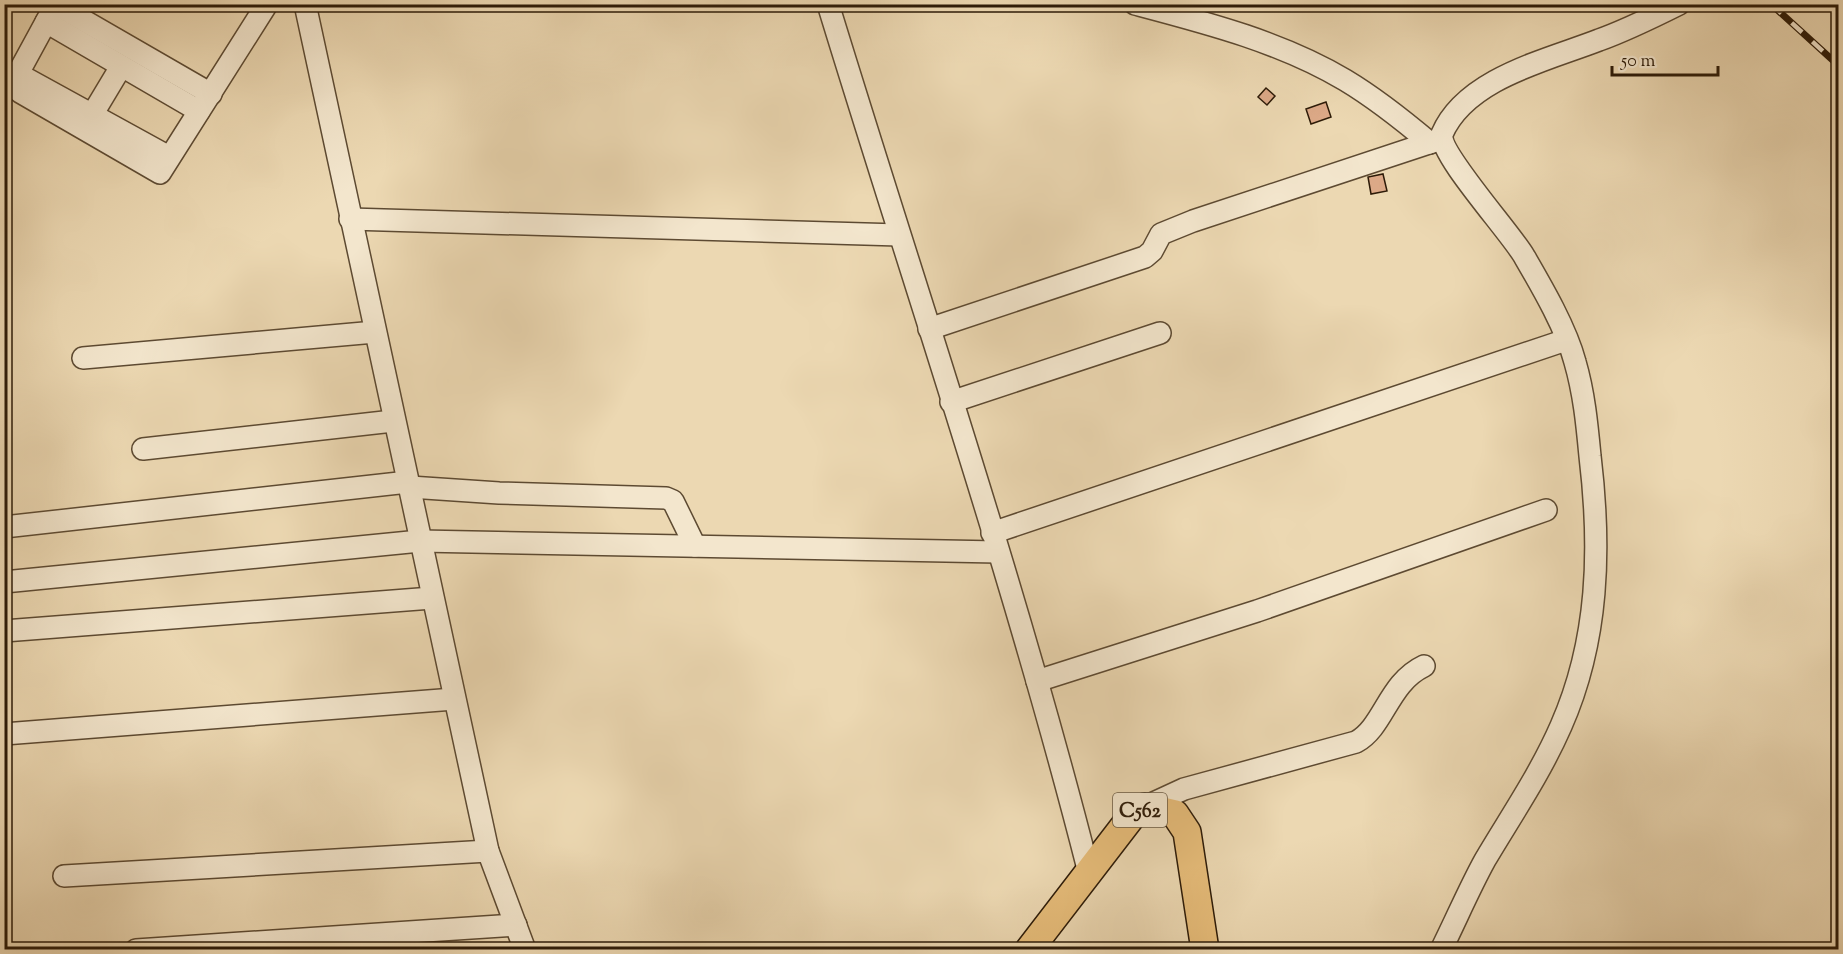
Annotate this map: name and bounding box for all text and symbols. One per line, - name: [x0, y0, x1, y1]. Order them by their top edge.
- scale bar: [1612, 39, 1718, 77]
- text: 50 m: [1620, 49, 1656, 75]
- road number: C562: [1113, 793, 1167, 827]

